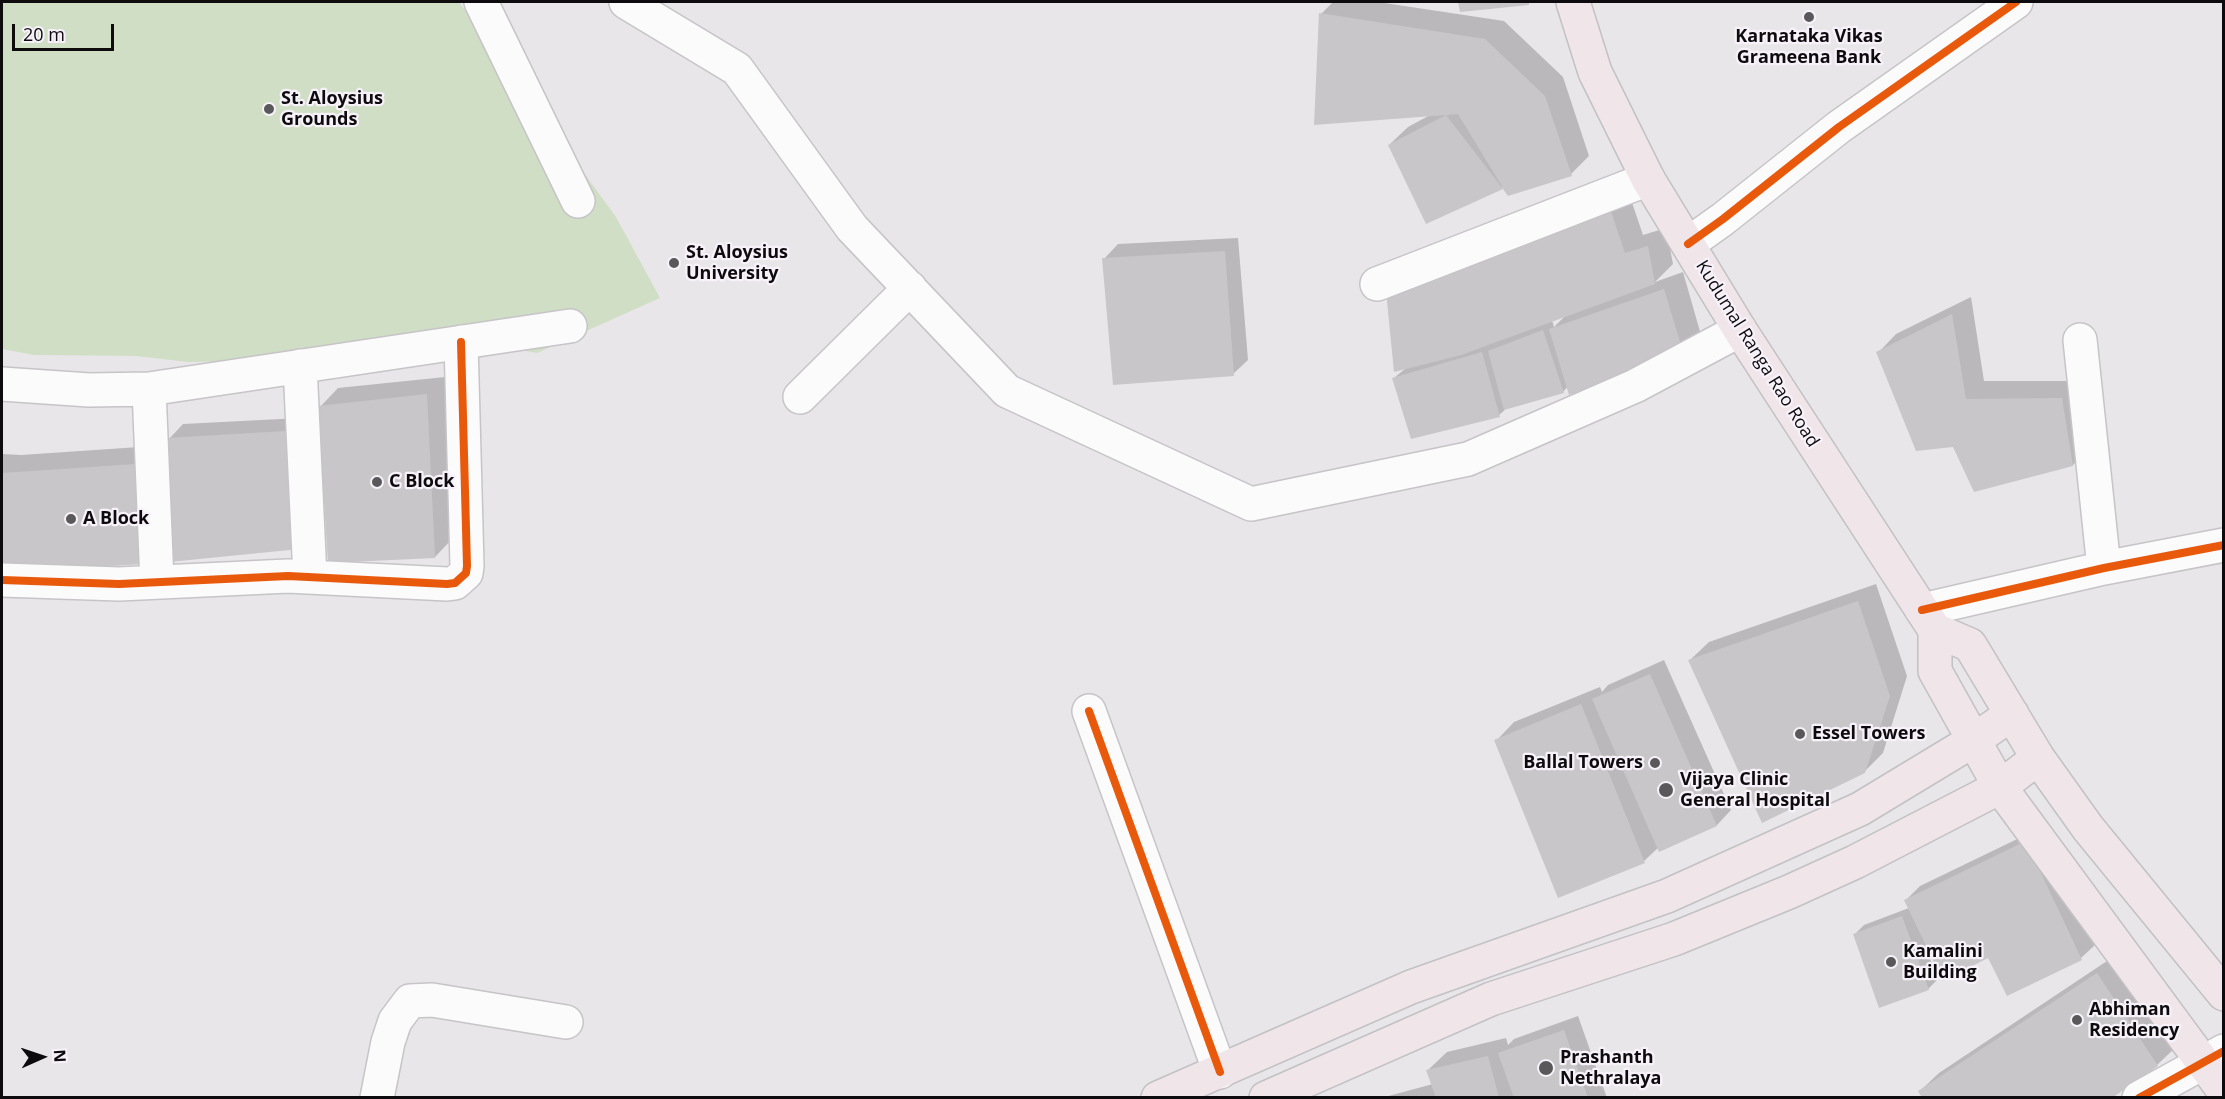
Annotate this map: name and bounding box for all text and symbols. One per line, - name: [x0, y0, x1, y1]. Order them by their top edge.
- marker: Karnataka Vikas Grameena Bank: [1802, 10, 1816, 24]
- scale bar: [15, 12, 117, 50]
- text: 20 m: [23, 22, 65, 46]
- place label: Karnataka Vikas Grameena Bank: [1735, 26, 1883, 68]
- place label: St. Aloysius Grounds: [281, 88, 383, 130]
- marker: St. Aloysius Grounds: [262, 102, 276, 116]
- place label: St. Aloysius University: [686, 242, 788, 284]
- marker: St. Aloysius University: [667, 256, 681, 270]
- street label: Kudumal Ranga Rao Road: [1691, 257, 1823, 451]
- place label: C Block: [389, 471, 454, 493]
- marker: C Block: [370, 475, 384, 489]
- place label: A Block: [83, 508, 149, 530]
- marker: A Block: [64, 512, 78, 526]
- place label: Essel Towers: [1812, 723, 1926, 745]
- marker: Essel Towers: [1793, 727, 1807, 741]
- place label: Ballal Towers: [1523, 752, 1643, 774]
- marker: Ballal Towers: [1648, 756, 1662, 770]
- place label: Vijaya Clinic General Hospital: [1680, 769, 1830, 812]
- marker: Vijaya Clinic General Hospital: [1657, 781, 1675, 799]
- place label: Kamalini Building: [1903, 941, 1983, 984]
- marker: Kamalini Building: [1884, 955, 1898, 969]
- place label: Abhiman Residency: [2089, 999, 2179, 1042]
- marker: Abhiman Residency: [2070, 1013, 2084, 1027]
- north arrow: [12, 1027, 72, 1087]
- place label: Prashanth Nethralaya: [1560, 1047, 1661, 1090]
- text: N: [49, 1049, 71, 1063]
- marker: Prashanth Nethralaya: [1537, 1059, 1555, 1077]

